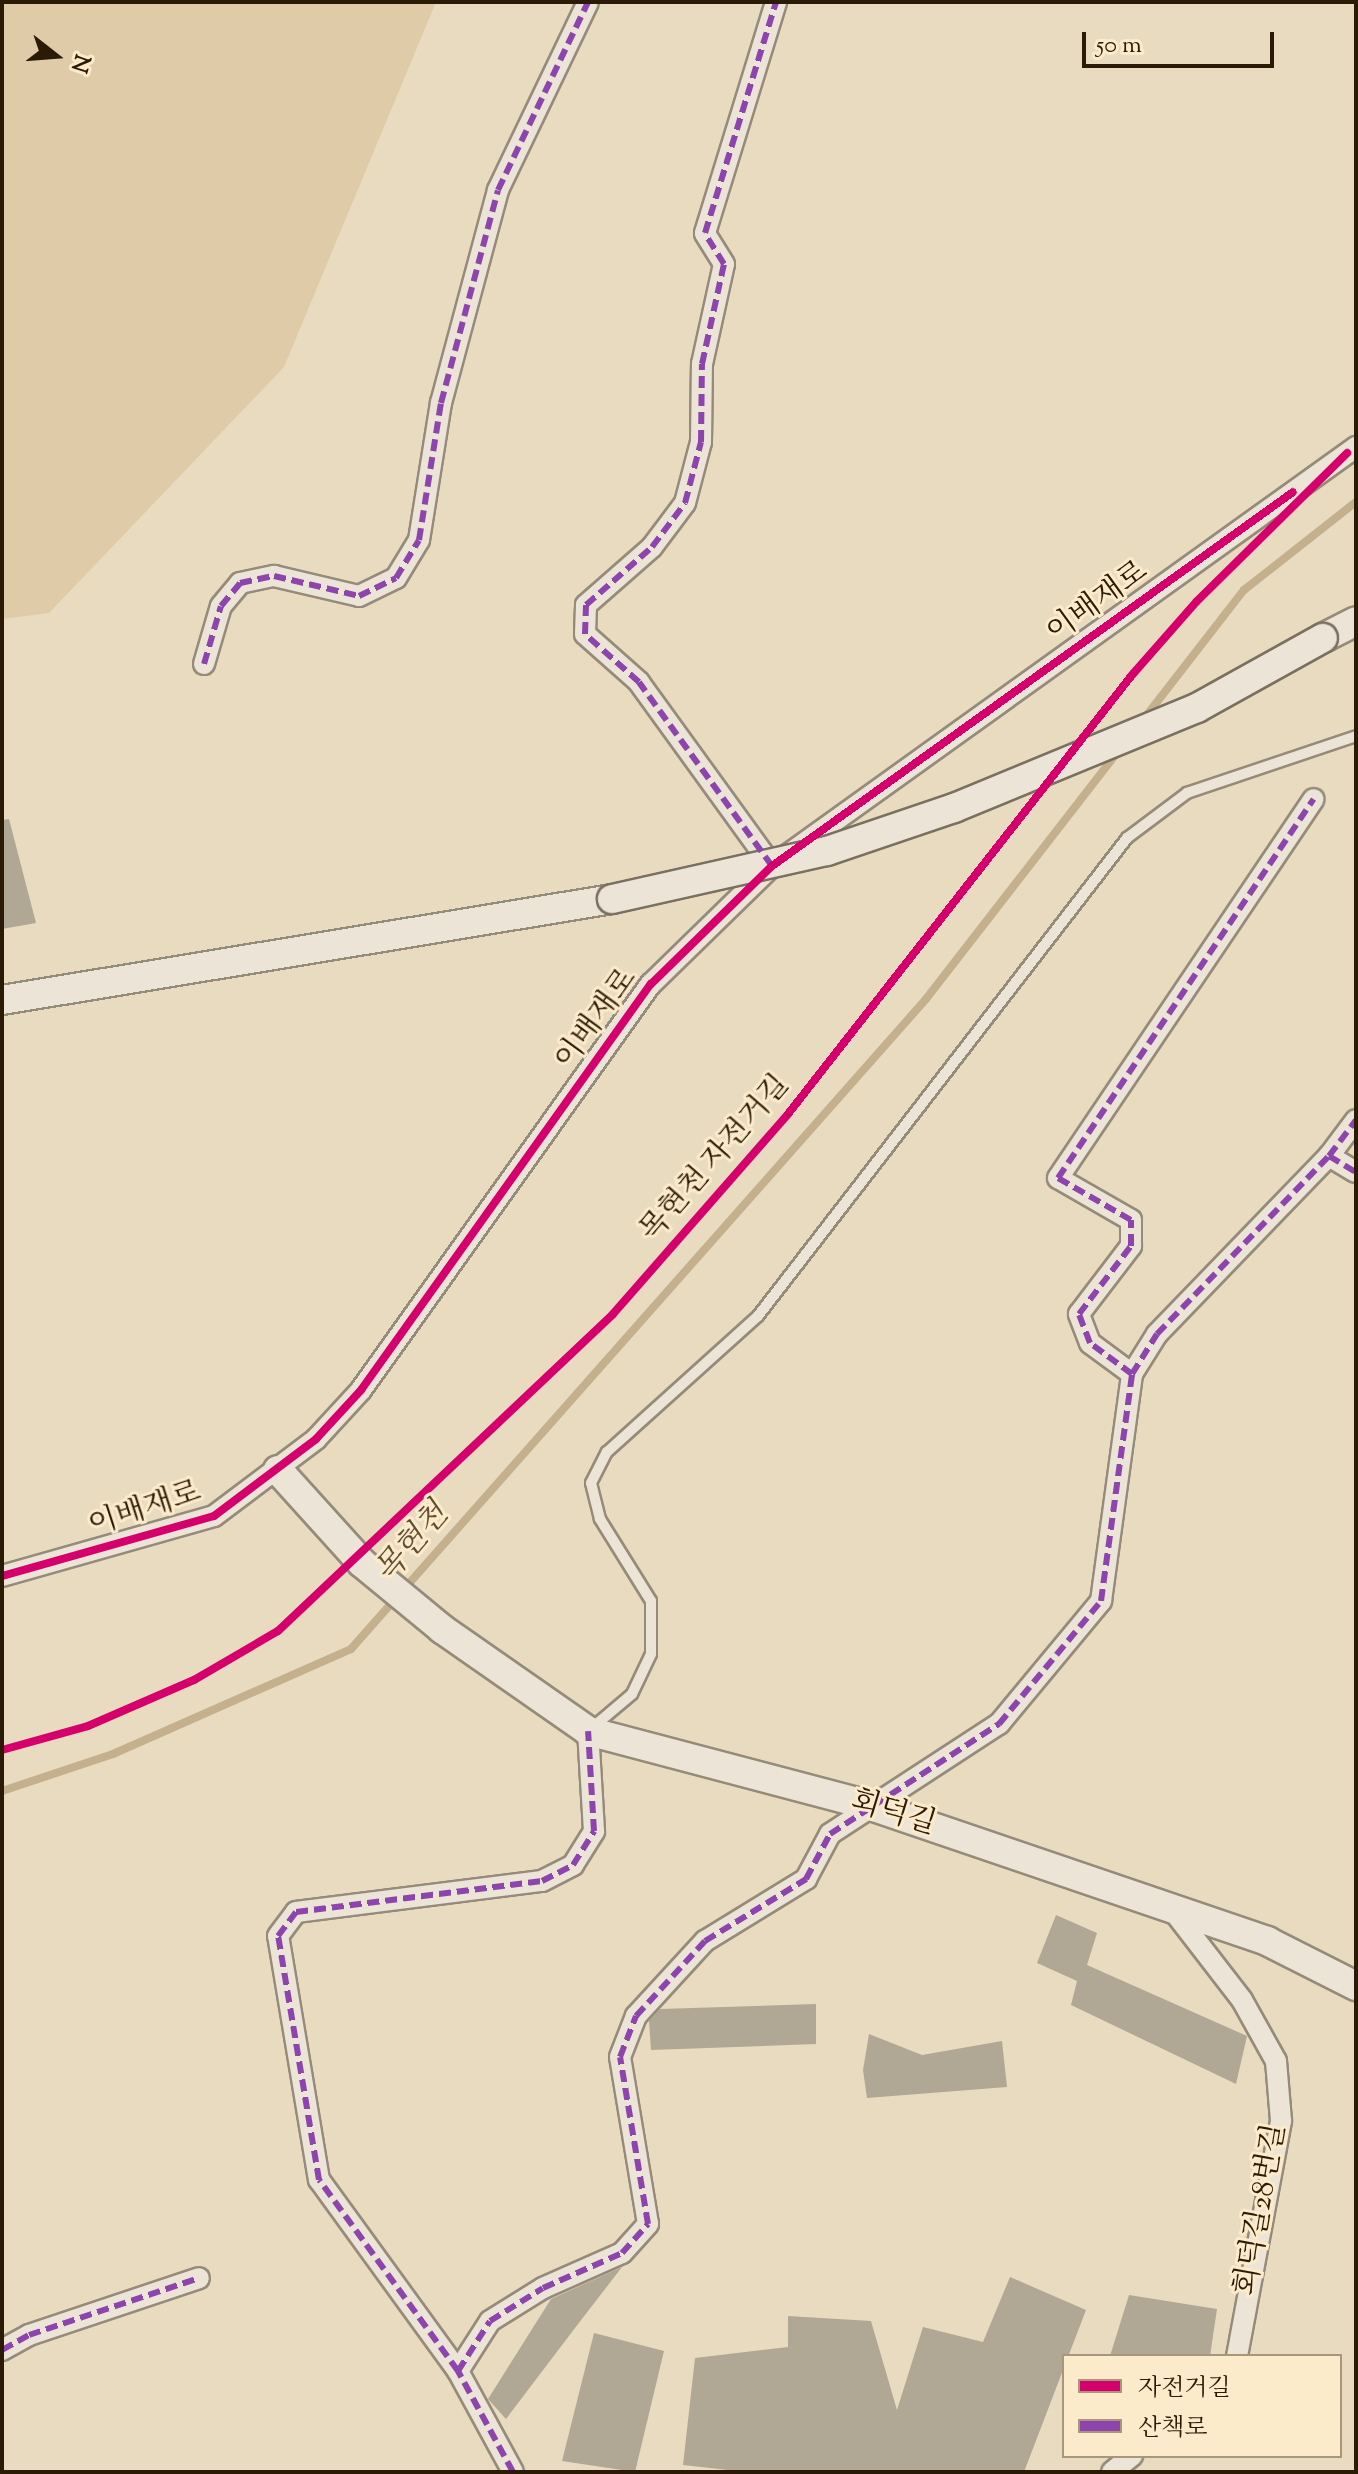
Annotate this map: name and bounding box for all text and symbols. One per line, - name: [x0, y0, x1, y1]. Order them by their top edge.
- north arrow: [16, 16, 96, 96]
- scale bar: [1086, 16, 1278, 66]
- text: 50 m: [1096, 29, 1142, 63]
- text: N: [61, 50, 97, 76]
- street label: 이배재로: [1041, 554, 1155, 652]
- street label: 이배재로: [548, 963, 646, 1077]
- street label: 목현천 자전거길: [634, 1068, 798, 1250]
- street label: 이배재로: [84, 1475, 206, 1545]
- water label: 목현천: [368, 1496, 458, 1592]
- street label: 회덕길: [846, 1784, 940, 1844]
- street label: 회덕길28번길: [1229, 2121, 1295, 2299]
- legend: [1062, 2354, 1342, 2458]
- text: 자전거길: [1138, 2372, 1231, 2406]
- text: 산책로: [1138, 2412, 1208, 2446]

